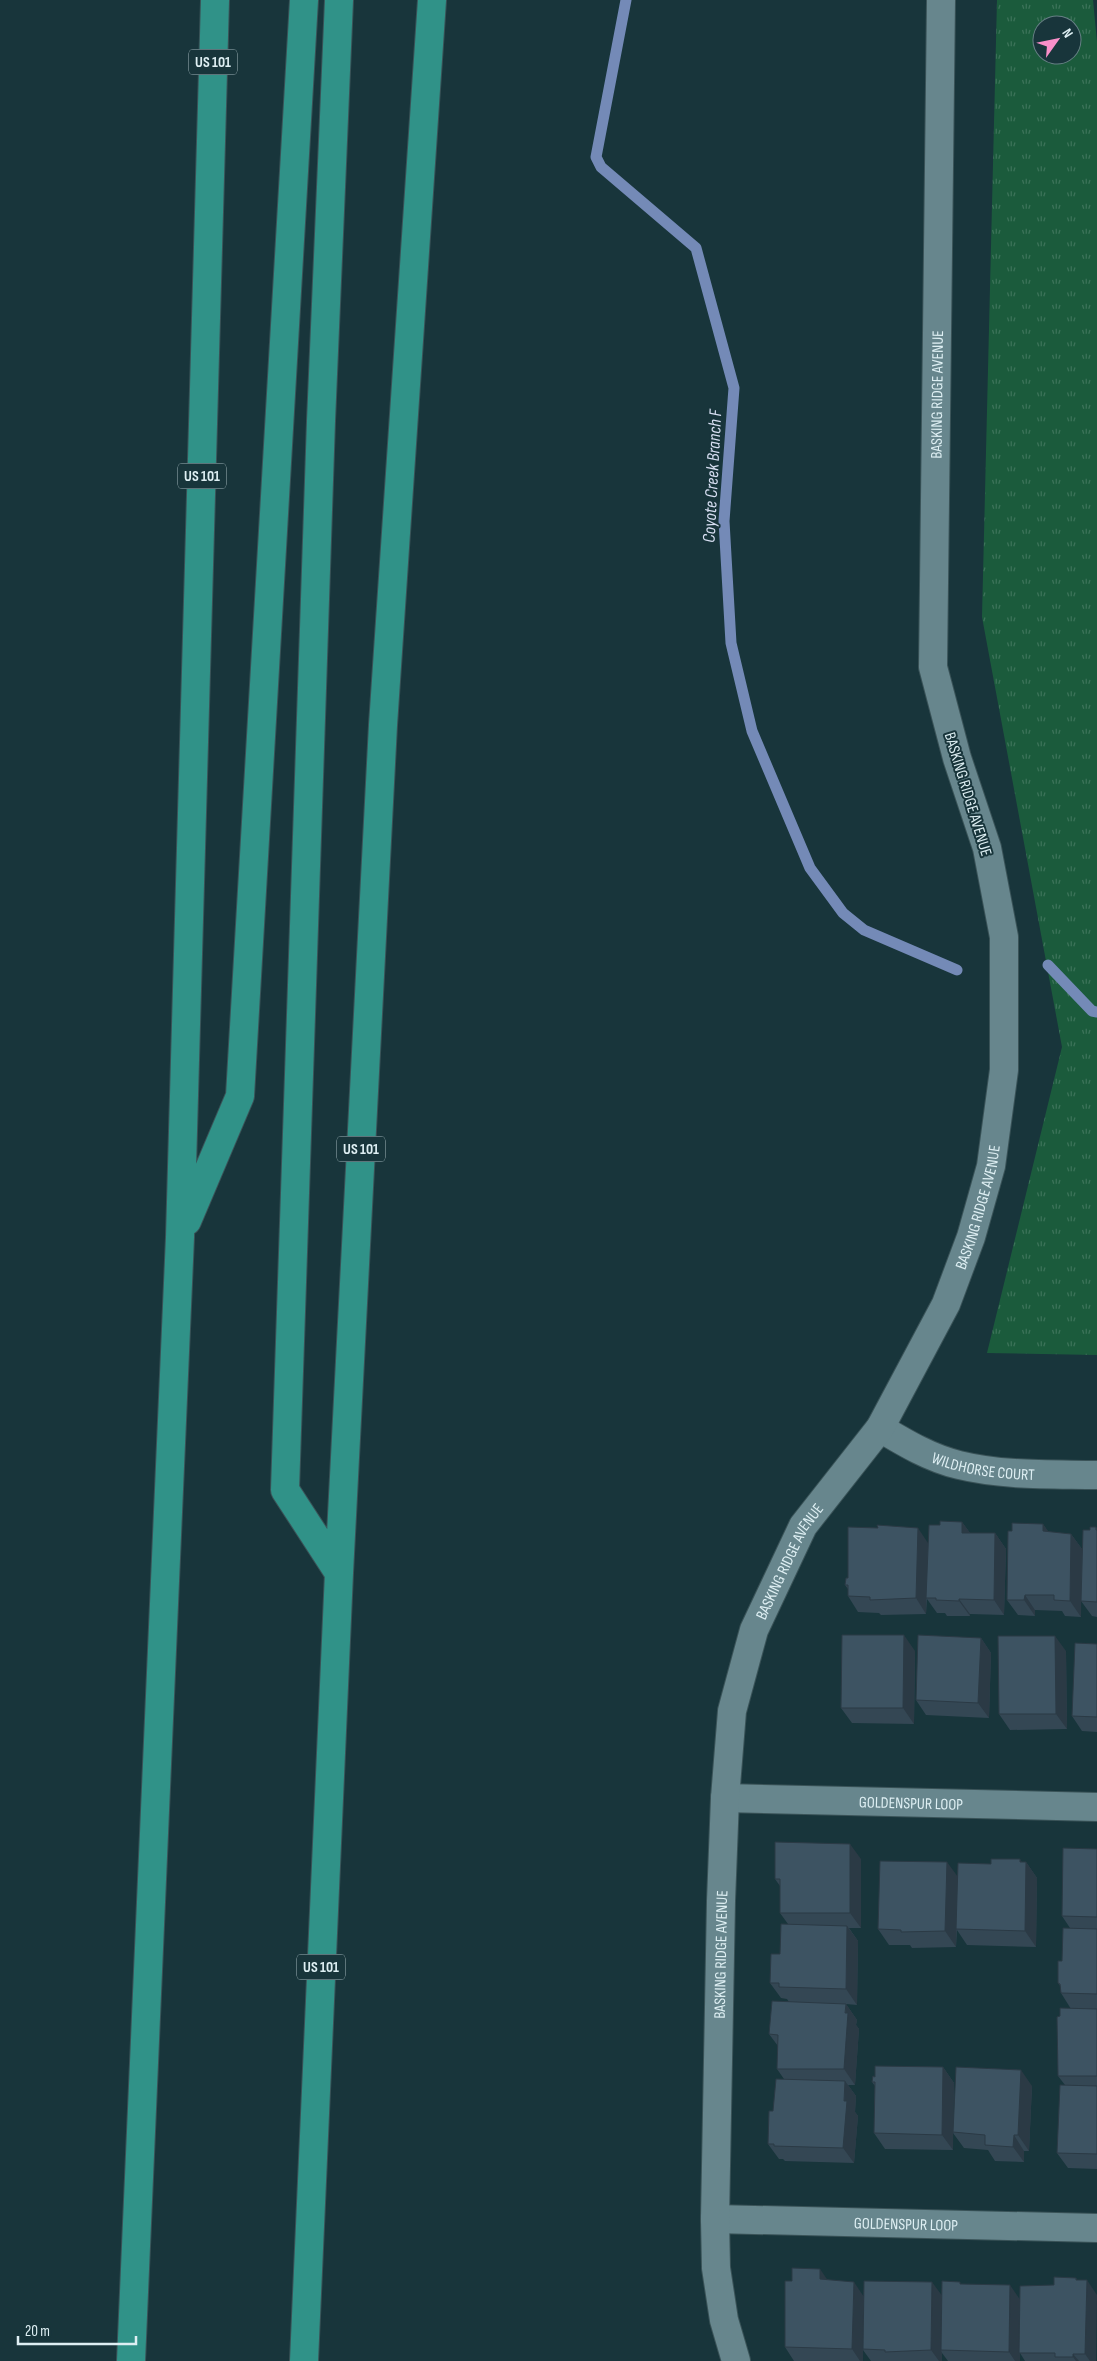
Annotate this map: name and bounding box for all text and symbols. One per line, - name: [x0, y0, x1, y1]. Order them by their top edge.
- north arrow: [1032, 15, 1082, 65]
- text: N: [1058, 25, 1077, 41]
- road number: US 101: [189, 50, 237, 74]
- street label: BASKING RIDGE AVENUE: [927, 330, 948, 459]
- water label: Coyote Creek Branch F: [699, 408, 727, 543]
- road number: US 101: [178, 464, 226, 488]
- street label: BASKING RIDGE AVENUE: [940, 730, 995, 859]
- road number: US 101: [337, 1136, 385, 1162]
- street label: BASKING RIDGE AVENUE: [952, 1144, 1005, 1272]
- street label: WILDHORSE COURT: [929, 1449, 1036, 1485]
- street label: BASKING RIDGE AVENUE: [752, 1500, 828, 1623]
- street label: GOLDENSPUR LOOP: [859, 1793, 963, 1815]
- street label: BASKING RIDGE AVENUE: [711, 1890, 732, 2019]
- road number: US 101: [297, 1954, 345, 1980]
- street label: GOLDENSPUR LOOP: [854, 2214, 958, 2236]
- scale bar: [18, 2314, 135, 2346]
- text: 20 m: [25, 2322, 50, 2341]

